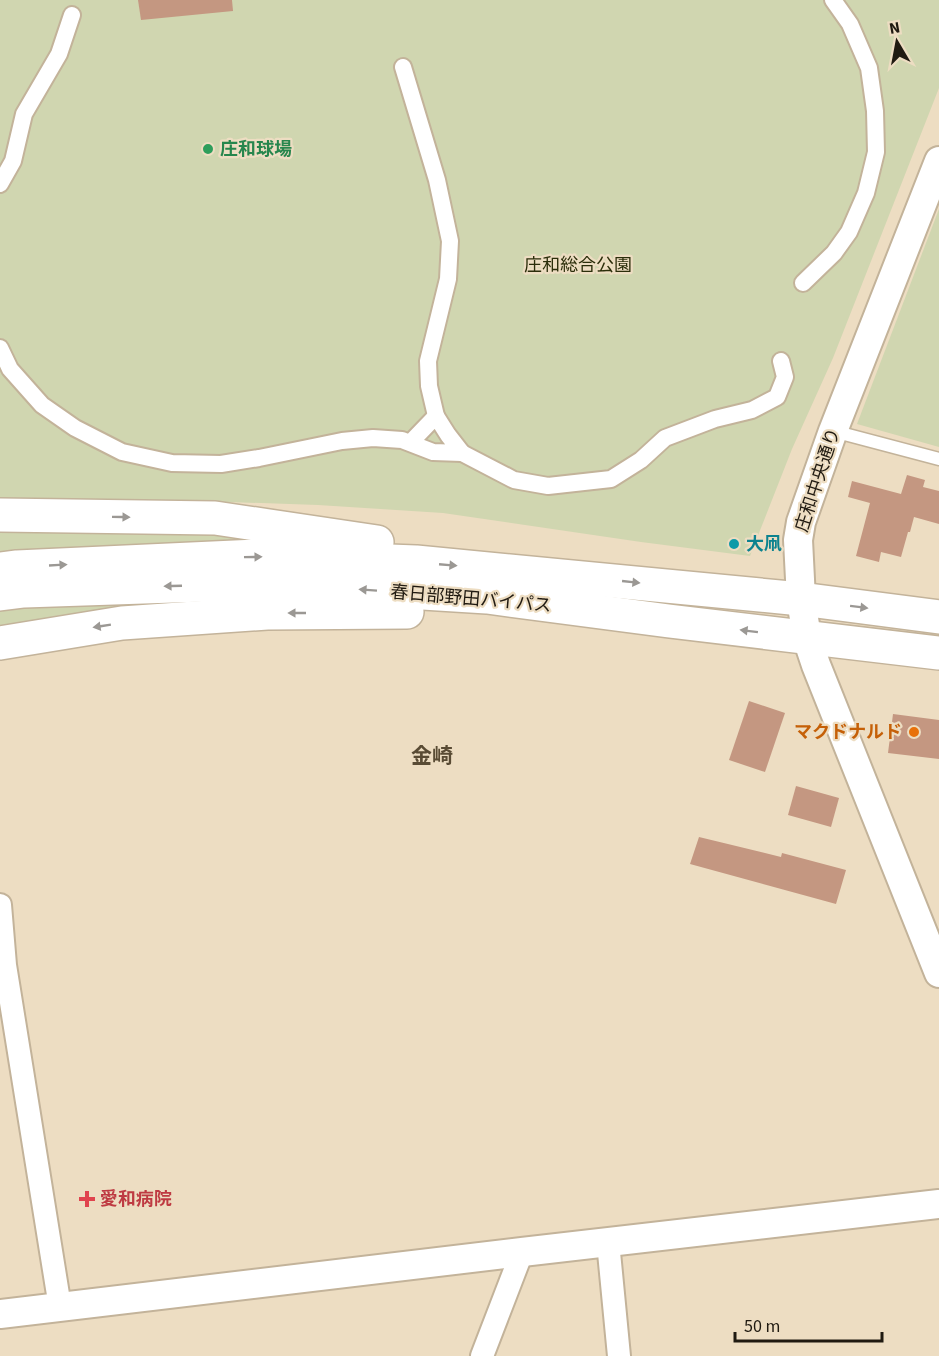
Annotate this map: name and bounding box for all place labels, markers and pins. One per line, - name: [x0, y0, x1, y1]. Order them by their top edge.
- place label: 庄和球場: [220, 137, 292, 162]
- marker: 庄和球場: [201, 142, 215, 156]
- place label: 大凧: [746, 532, 782, 557]
- marker: 大凧: [727, 537, 741, 551]
- place label: マクドナルド: [794, 720, 902, 745]
- marker: マクドナルド: [907, 725, 921, 739]
- place label: 愛和病院: [100, 1187, 172, 1212]
- marker: 愛和病院: [78, 1190, 96, 1208]

